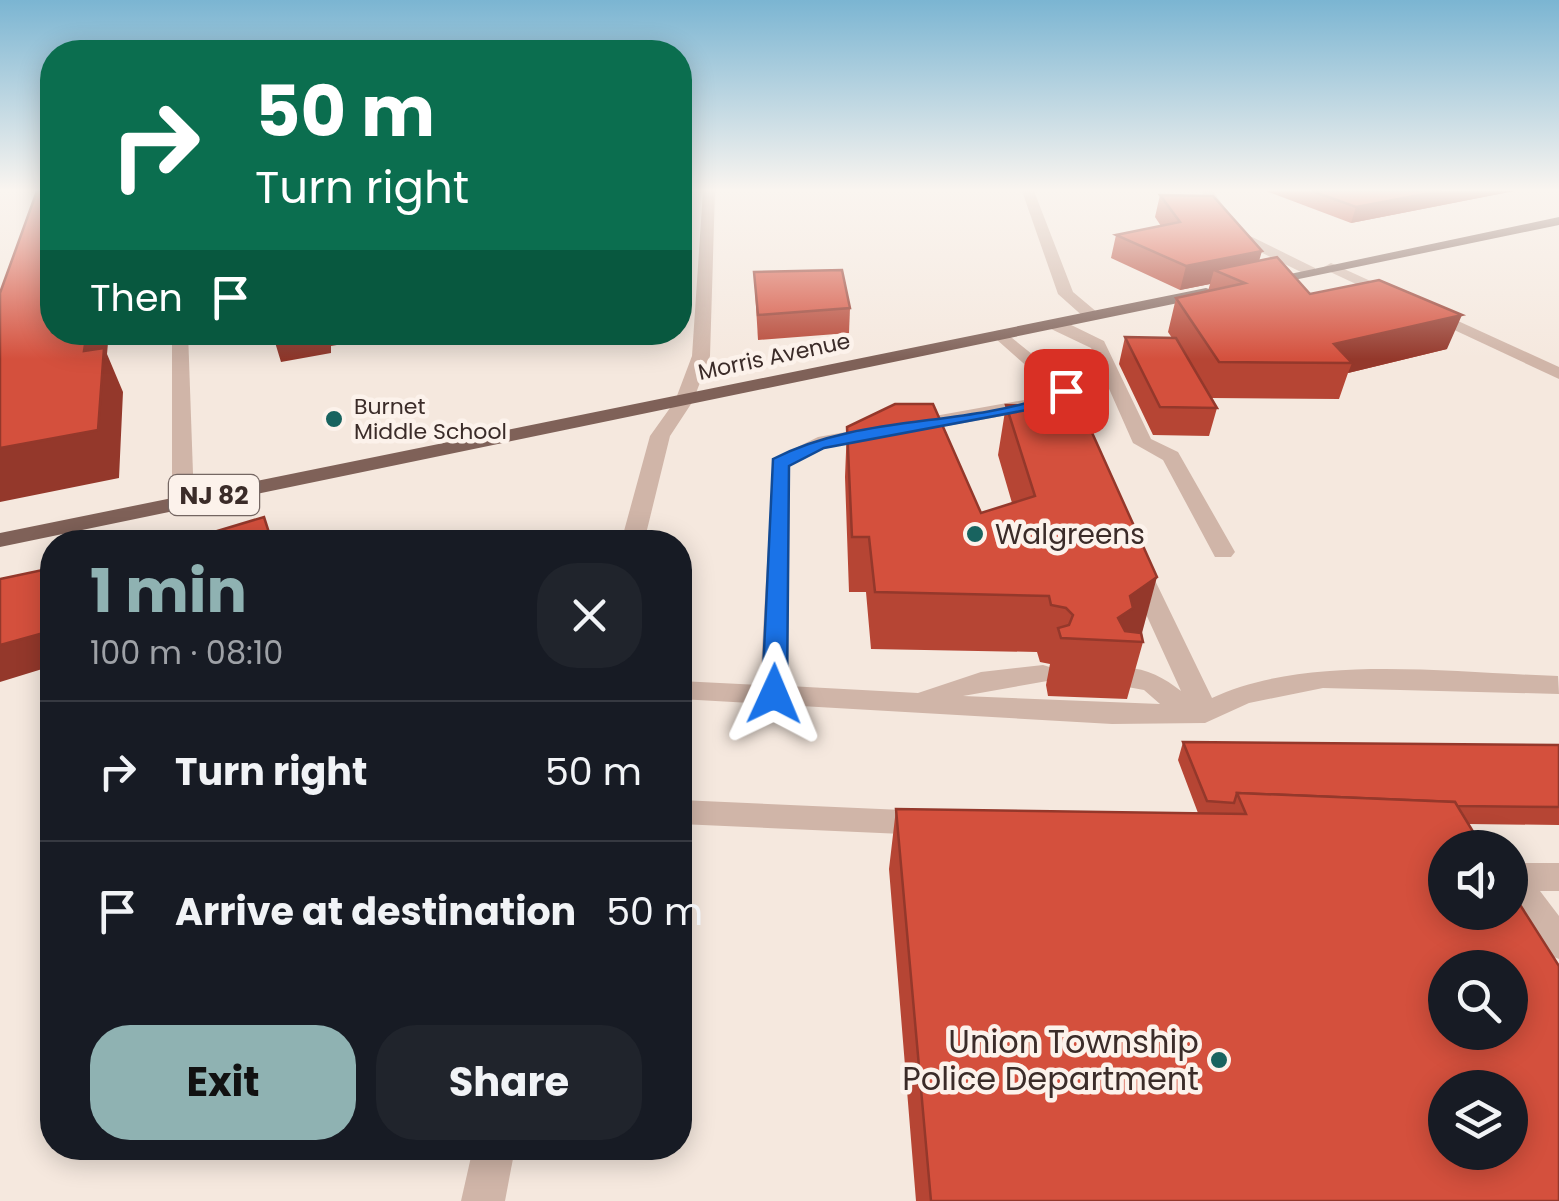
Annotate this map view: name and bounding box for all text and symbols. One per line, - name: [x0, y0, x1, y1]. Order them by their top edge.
- text: 50 m: [255, 62, 435, 161]
- icon: right: [90, 80, 220, 210]
- text: Turn right: [255, 156, 469, 219]
- icon: arrive: [203, 270, 258, 325]
- text: Then: [90, 271, 183, 324]
- street label: Morris Avenue: [695, 325, 853, 388]
- pin: [1024, 349, 1109, 434]
- icon: arrive: [1039, 364, 1094, 419]
- place label: Burnet Middle School: [354, 391, 507, 447]
- marker: Burnet Middle School: [323, 408, 345, 430]
- road number: NJ 82: [169, 475, 259, 515]
- place label: Walgreens: [995, 515, 1145, 554]
- marker: Walgreens: [964, 523, 986, 545]
- text: 1 min: [90, 549, 247, 633]
- button: close: [537, 563, 642, 668]
- text: 100 m · 08:10: [90, 630, 283, 675]
- position arrow: [722, 642, 826, 746]
- icon: right: [90, 744, 145, 799]
- text: Turn right: [175, 745, 367, 798]
- text: 50 m: [545, 745, 642, 798]
- map controls: [1428, 830, 1528, 1170]
- button: sound: [1428, 830, 1528, 930]
- icon: arrive: [90, 884, 145, 939]
- text: Arrive at destination: [175, 885, 576, 938]
- text: 50 m: [606, 885, 703, 938]
- button: search: [1428, 950, 1528, 1050]
- place label: Union Township Police Department: [902, 1019, 1199, 1101]
- button: Exit: [90, 1025, 356, 1140]
- button: Share: [376, 1025, 642, 1140]
- marker: Union Township Police Department: [1208, 1049, 1230, 1071]
- button: layers: [1428, 1070, 1528, 1170]

